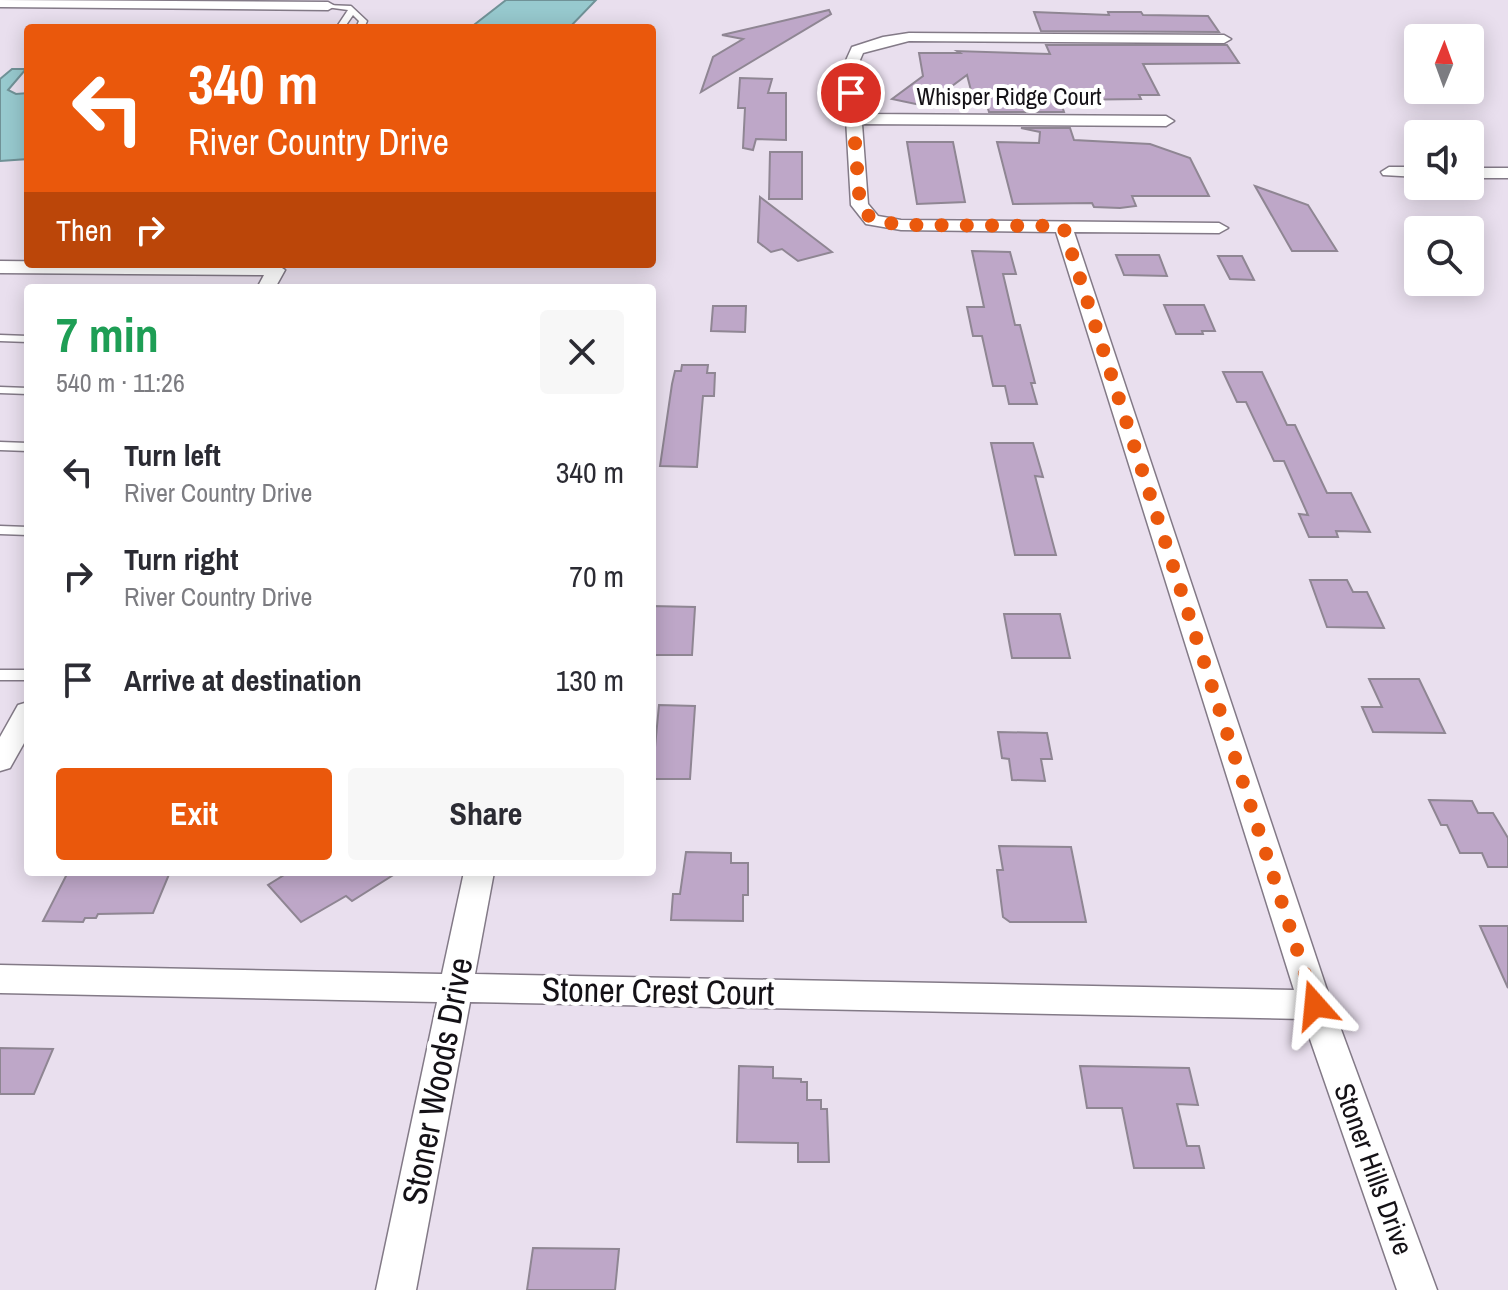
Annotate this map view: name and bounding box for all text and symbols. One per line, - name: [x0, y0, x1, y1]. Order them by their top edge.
- north arrow: [1404, 24, 1484, 104]
- map controls: [1404, 24, 1484, 296]
- text: 340 m: [188, 46, 318, 121]
- icon: left: [56, 56, 160, 160]
- pin: [817, 59, 885, 127]
- icon: arrive: [829, 71, 873, 115]
- street label: Whisper Ridge Court: [917, 80, 1102, 112]
- text: River Country Drive: [188, 118, 449, 166]
- button: sound: [1404, 120, 1484, 200]
- icon: right: [128, 208, 172, 252]
- text: Then: [56, 210, 112, 250]
- button: search: [1404, 216, 1484, 296]
- text: 7 min: [56, 302, 159, 367]
- button: close: [540, 310, 624, 394]
- text: 540 m · 11:26: [56, 365, 185, 400]
- text: Turn left: [124, 435, 221, 475]
- icon: left: [56, 450, 100, 494]
- text: 340 m: [556, 452, 624, 492]
- text: River Country Drive: [124, 475, 312, 510]
- text: Turn right: [124, 539, 238, 579]
- icon: right: [56, 554, 100, 598]
- text: 70 m: [569, 556, 624, 596]
- text: River Country Drive: [124, 579, 312, 614]
- icon: arrive: [56, 658, 100, 702]
- text: Arrive at destination: [124, 660, 362, 700]
- text: 130 m: [556, 660, 624, 700]
- button: Exit: [56, 768, 332, 860]
- button: Share: [348, 768, 624, 860]
- street label: Stoner Woods Drive: [391, 954, 483, 1208]
- position arrow: [1273, 963, 1357, 1047]
- street label: Stoner Crest Court: [541, 966, 775, 1016]
- street label: Stoner Hills Drive: [1325, 1078, 1423, 1260]

